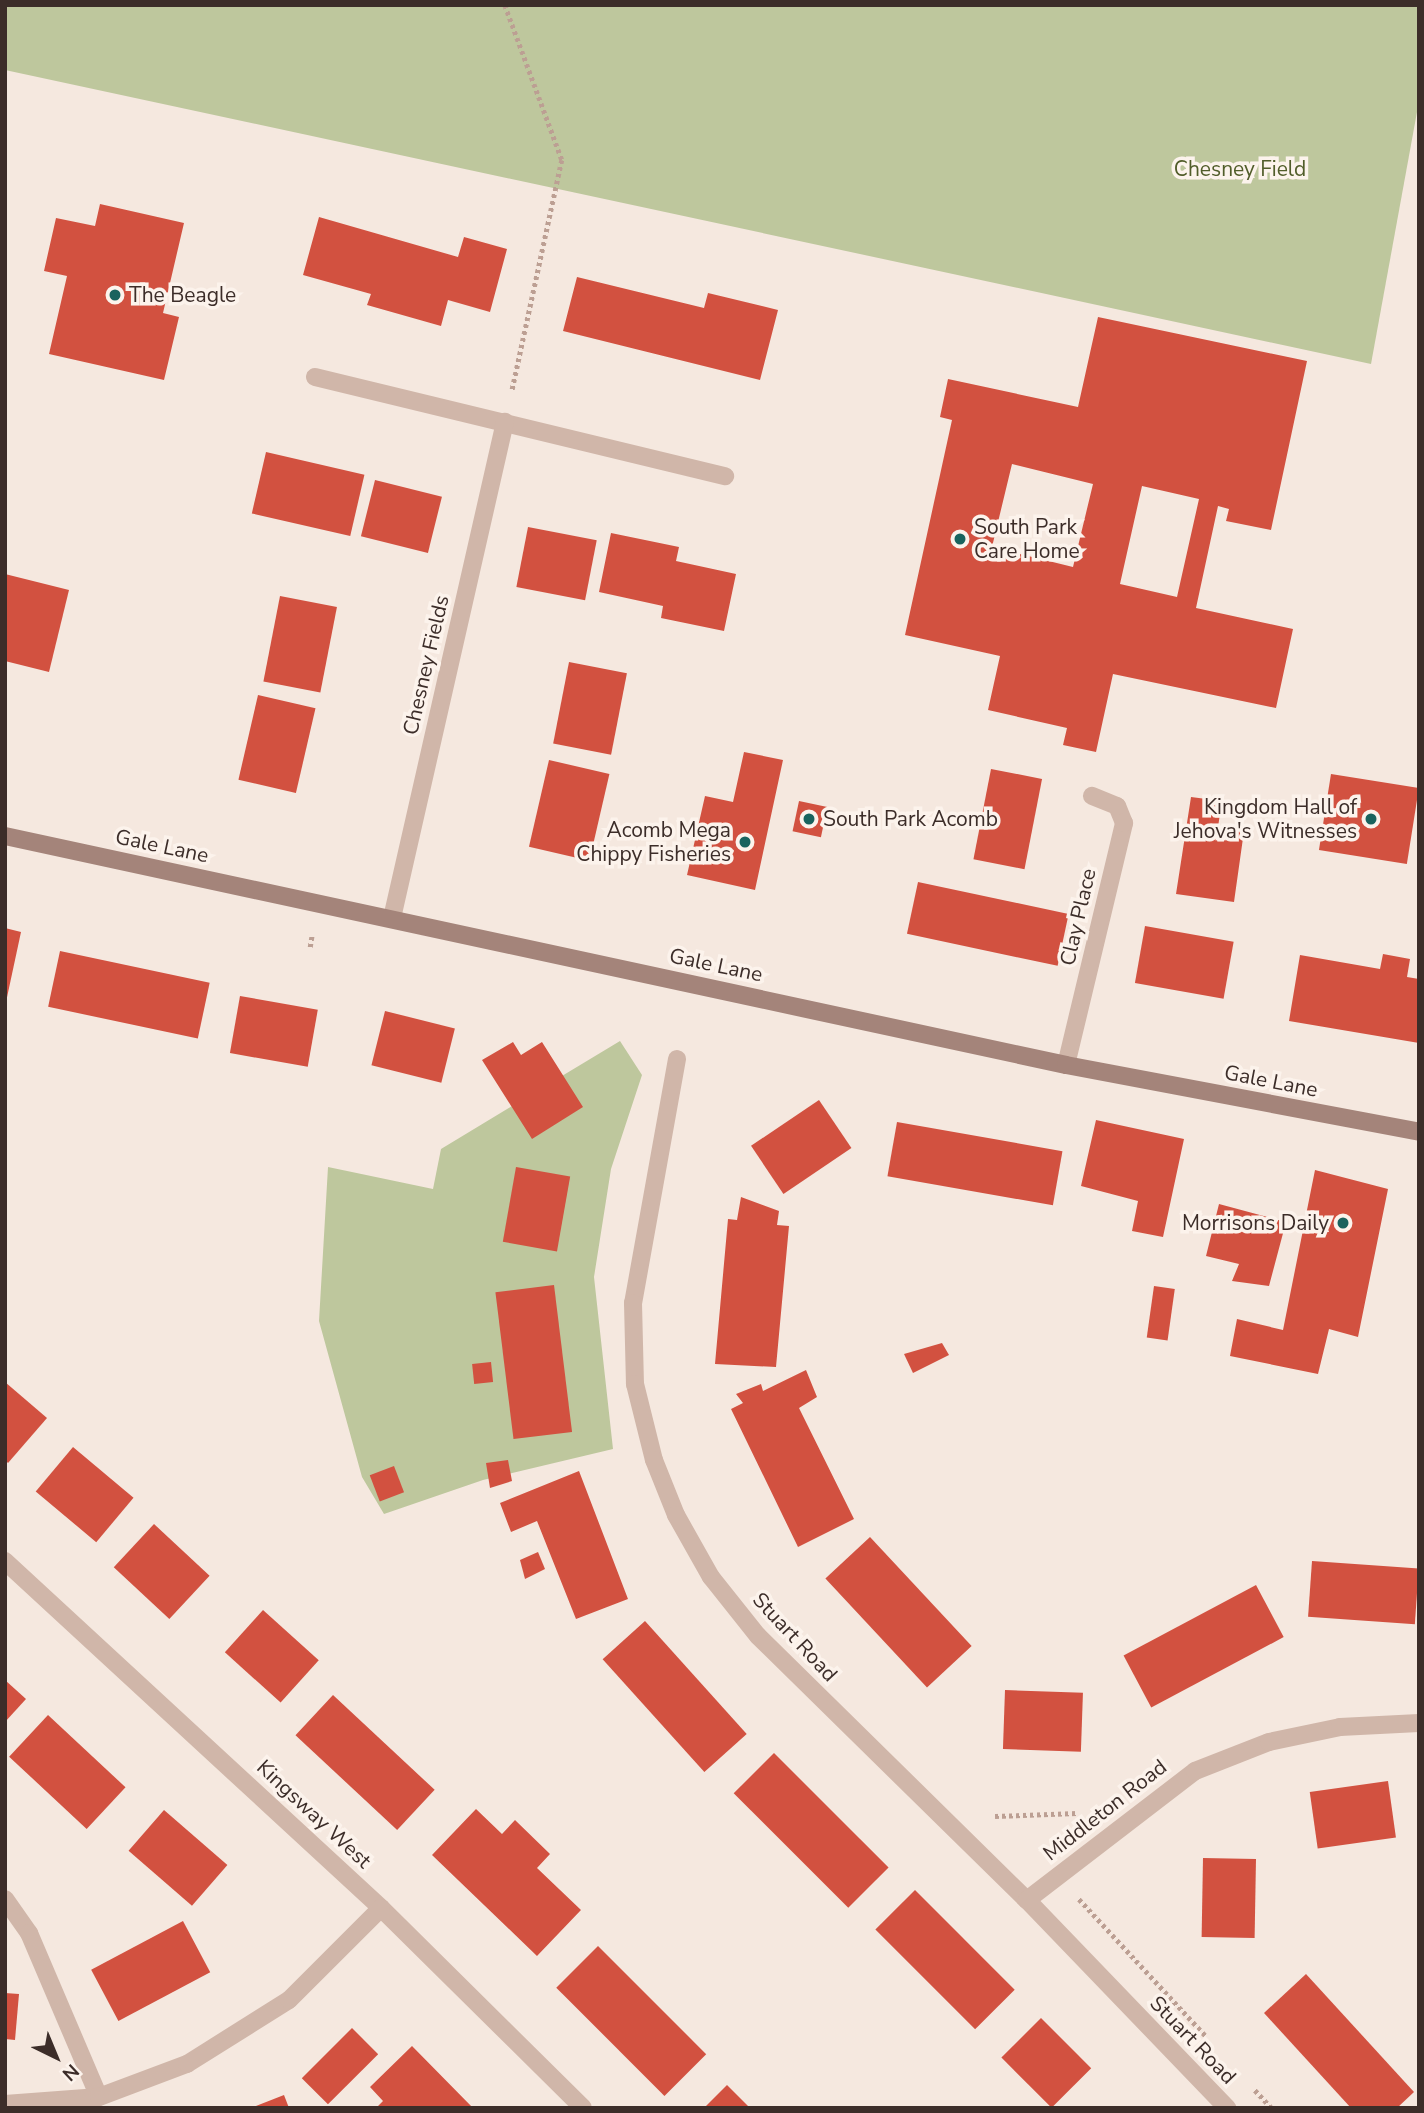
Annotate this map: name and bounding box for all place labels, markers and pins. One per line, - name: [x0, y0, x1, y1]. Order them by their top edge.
- place label: The Beagle: [129, 282, 236, 308]
- marker: The Beagle: [107, 287, 123, 303]
- place label: South Park Care Home: [974, 514, 1080, 564]
- marker: South Park Care Home: [952, 531, 968, 547]
- place label: Kingdom Hall of Jehova's Witnesses: [1174, 794, 1357, 844]
- place label: South Park Acomb: [823, 806, 998, 832]
- marker: South Park Acomb: [801, 811, 817, 827]
- marker: Kingdom Hall of Jehova's Witnesses: [1363, 811, 1379, 827]
- place label: Acomb Mega Chippy Fisheries: [576, 817, 731, 867]
- marker: Acomb Mega Chippy Fisheries: [737, 834, 753, 850]
- place label: Morrisons Daily: [1182, 1210, 1329, 1236]
- marker: Morrisons Daily: [1335, 1215, 1351, 1231]

